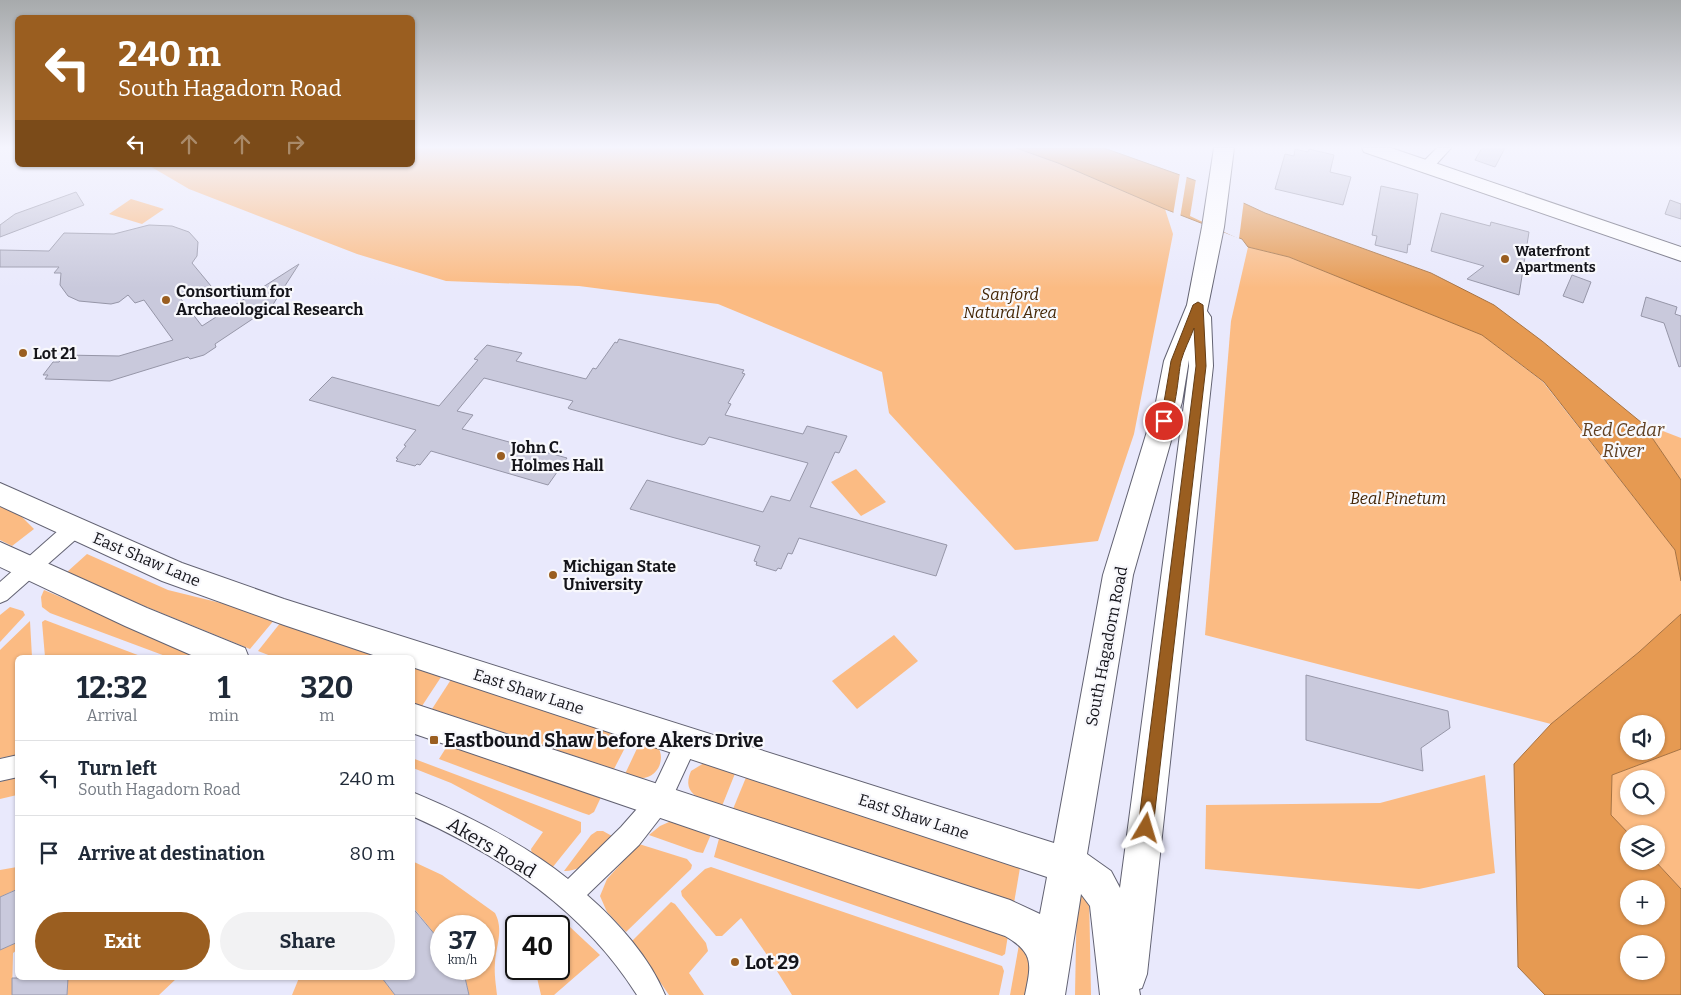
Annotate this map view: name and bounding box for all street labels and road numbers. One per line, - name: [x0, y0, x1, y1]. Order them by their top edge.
- street label: East Shaw Lane: [90, 528, 204, 591]
- street label: South Hagadorn Road: [1082, 564, 1131, 728]
- street label: East Shaw Lane: [471, 665, 587, 718]
- street label: East Shaw Lane: [856, 790, 972, 843]
- street label: Akers Road: [443, 812, 540, 883]

